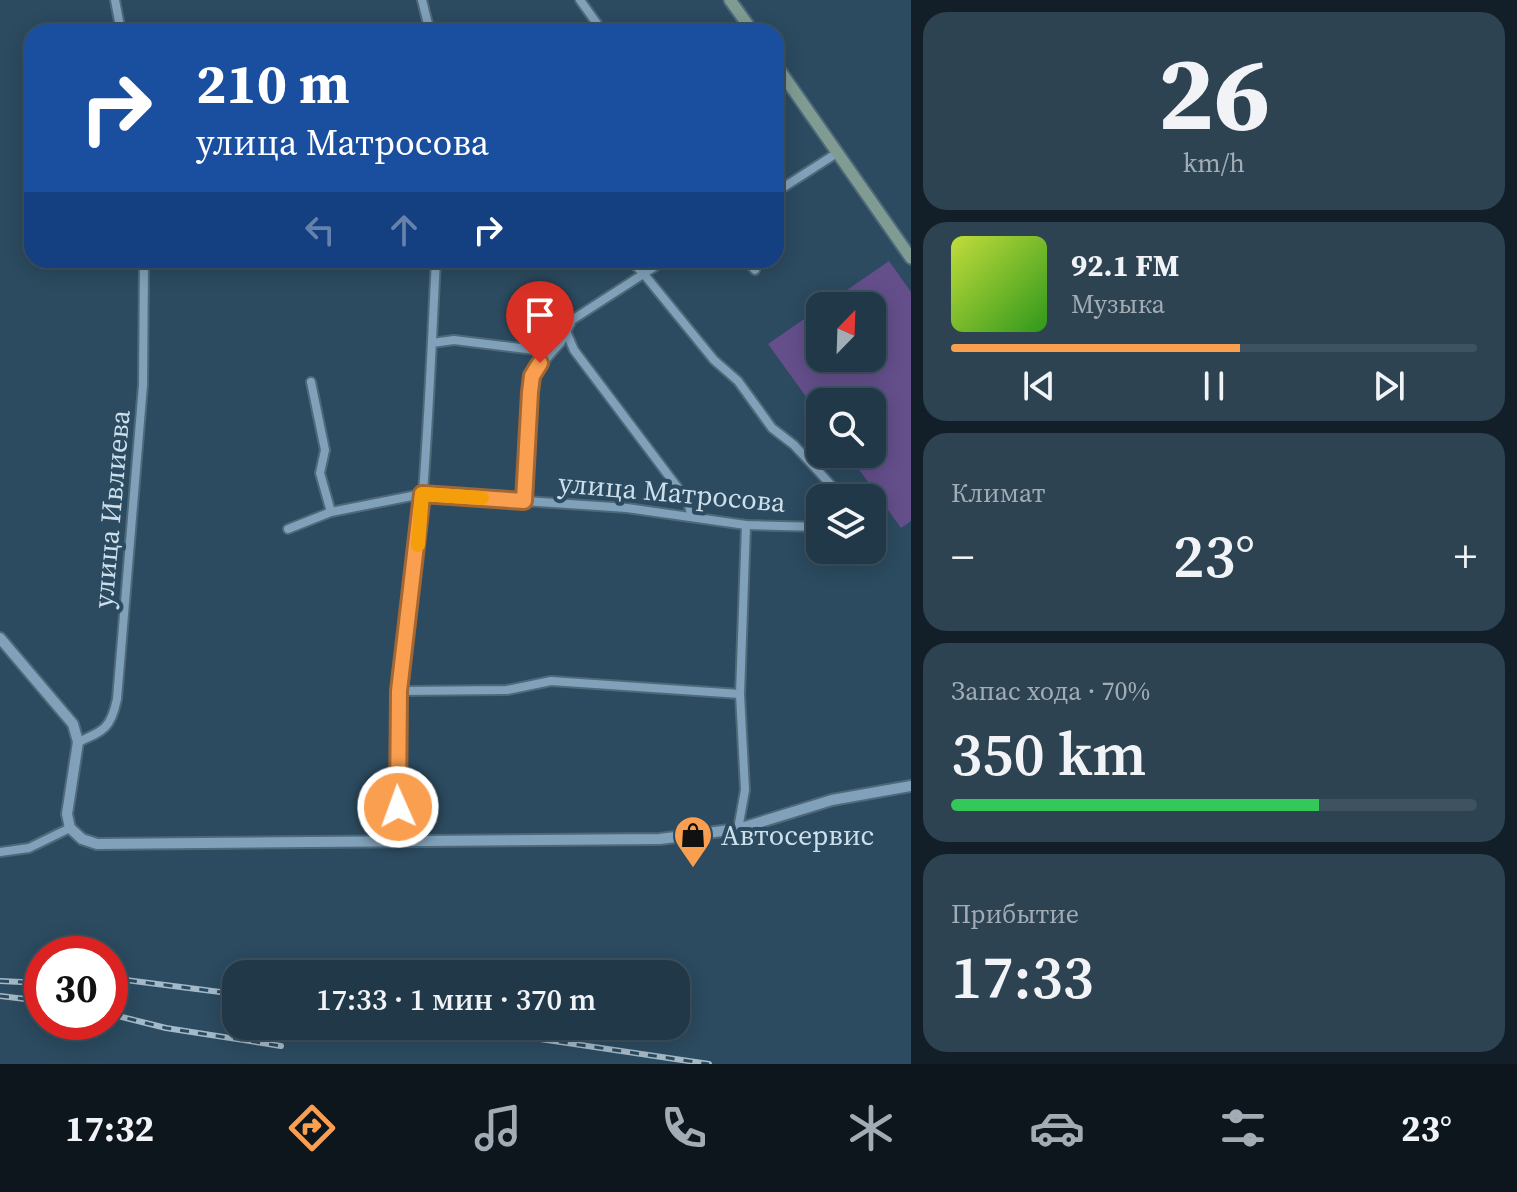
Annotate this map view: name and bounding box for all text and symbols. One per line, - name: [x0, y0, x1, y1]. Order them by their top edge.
- text: 26: [1158, 21, 1270, 164]
- text: 210 m: [196, 45, 350, 122]
- icon: right: [64, 56, 168, 160]
- text: улица Матросова: [196, 118, 489, 167]
- text: km/h: [1183, 145, 1245, 181]
- icon: left: [298, 208, 342, 252]
- icon: ahead: [382, 208, 426, 252]
- icon: right: [466, 208, 510, 252]
- text: 92.1 FM: [1071, 245, 1179, 286]
- pin: [506, 281, 574, 363]
- text: Музыка: [1071, 286, 1165, 322]
- north arrow: [806, 292, 886, 372]
- map controls: [806, 292, 886, 564]
- icon: arrive: [518, 293, 562, 337]
- icon: previous: [1017, 364, 1061, 408]
- icon: pause: [1192, 364, 1236, 408]
- icon: next: [1367, 364, 1411, 408]
- button: search: [806, 388, 886, 468]
- street label: улица Ивлиева: [83, 407, 139, 610]
- street label: улица Матросова: [557, 463, 788, 521]
- text: Климат: [951, 475, 1045, 511]
- button: layers: [806, 484, 886, 564]
- text: 23°: [1173, 515, 1255, 597]
- text: −: [951, 526, 974, 587]
- text: +: [1454, 526, 1477, 587]
- text: Запас хода · 70%: [951, 673, 1150, 709]
- text: 350 km: [951, 713, 1147, 795]
- position arrow: [356, 765, 440, 849]
- shop icon: Автосервис: [672, 814, 714, 869]
- place label: Автосервис: [721, 816, 874, 854]
- text: Прибытие: [951, 896, 1079, 932]
- speed limit sign: 30: [24, 936, 128, 1040]
- text: 17:33: [951, 936, 1094, 1018]
- text: 17:33 · 1 мин · 370 m: [316, 979, 596, 1020]
- icon: directions: [284, 1100, 340, 1156]
- icon: music: [470, 1100, 526, 1156]
- icon: phone: [656, 1100, 712, 1156]
- icon: climate: [843, 1100, 899, 1156]
- icon: car: [1029, 1100, 1085, 1156]
- icon: filters: [1215, 1100, 1271, 1156]
- text: 17:32: [65, 1104, 154, 1153]
- text: 23°: [1401, 1104, 1452, 1153]

